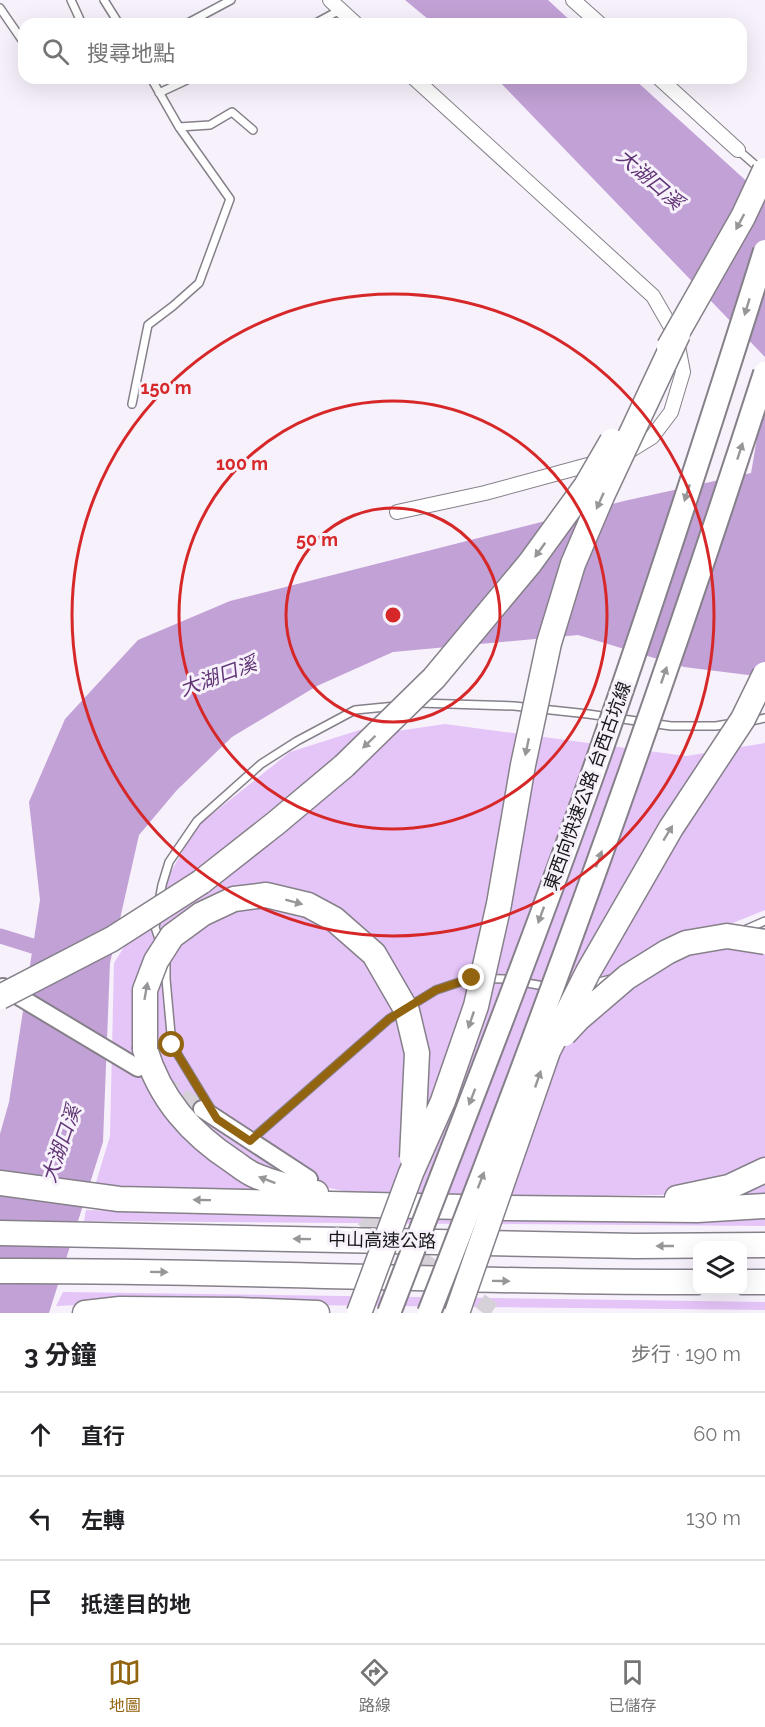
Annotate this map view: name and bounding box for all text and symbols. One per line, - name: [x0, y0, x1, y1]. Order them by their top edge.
- search box: [18, 18, 747, 84]
- icon: search: [39, 35, 72, 68]
- text: 搜尋地點: [87, 40, 175, 66]
- water label: 大湖口溪: [612, 144, 690, 216]
- one-way arrow: [735, 214, 745, 231]
- one-way arrow: [742, 298, 752, 316]
- text: 150 m: [141, 377, 192, 398]
- one-way arrow: [735, 442, 745, 460]
- text: 100 m: [216, 453, 268, 474]
- one-way arrow: [682, 484, 691, 502]
- one-way arrow: [595, 492, 605, 510]
- text: 50 m: [296, 529, 338, 550]
- one-way arrow: [534, 541, 546, 557]
- centre of rings: [383, 605, 403, 625]
- water label: 大湖口溪: [176, 650, 263, 701]
- one-way arrow: [660, 666, 670, 684]
- street label: 東西向快速公路 台西古坑線: [539, 679, 635, 893]
- one-way arrow: [362, 735, 376, 749]
- one-way arrow: [522, 738, 531, 757]
- one-way arrow: [663, 824, 673, 841]
- one-way arrow: [595, 850, 604, 868]
- one-way arrow: [285, 898, 303, 907]
- one-way arrow: [536, 906, 545, 924]
- route end: [458, 964, 484, 990]
- one-way arrow: [142, 981, 151, 1000]
- one-way arrow: [466, 1011, 476, 1029]
- route start: [158, 1031, 184, 1057]
- one-way arrow: [534, 1070, 543, 1088]
- one-way arrow: [467, 1089, 477, 1107]
- water label: 大湖口溪: [37, 1099, 86, 1186]
- one-way arrow: [477, 1171, 486, 1189]
- one-way arrow: [258, 1175, 276, 1185]
- one-way arrow: [192, 1196, 211, 1205]
- street label: 中山高速公路: [328, 1229, 436, 1251]
- one-way arrow: [292, 1234, 311, 1244]
- one-way arrow: [655, 1241, 674, 1250]
- map controls: [693, 1241, 747, 1295]
- button: layers: [693, 1241, 747, 1295]
- one-way arrow: [149, 1267, 168, 1277]
- one-way arrow: [491, 1276, 510, 1285]
- text: 3 分鐘: [24, 1340, 97, 1370]
- text: 步行 · 190 m: [631, 1342, 741, 1366]
- icon: ahead: [24, 1418, 57, 1451]
- text: 60 m: [693, 1422, 741, 1446]
- text: 直行: [81, 1423, 125, 1449]
- icon: left: [24, 1502, 57, 1535]
- text: 130 m: [686, 1506, 741, 1530]
- text: 左轉: [81, 1507, 125, 1533]
- icon: arrive: [24, 1586, 57, 1619]
- text: 抵達目的地: [81, 1591, 191, 1617]
- tab: 地圖: [108, 1656, 141, 1716]
- tab: 路線: [358, 1656, 391, 1716]
- tab: 已儲存: [608, 1656, 656, 1716]

